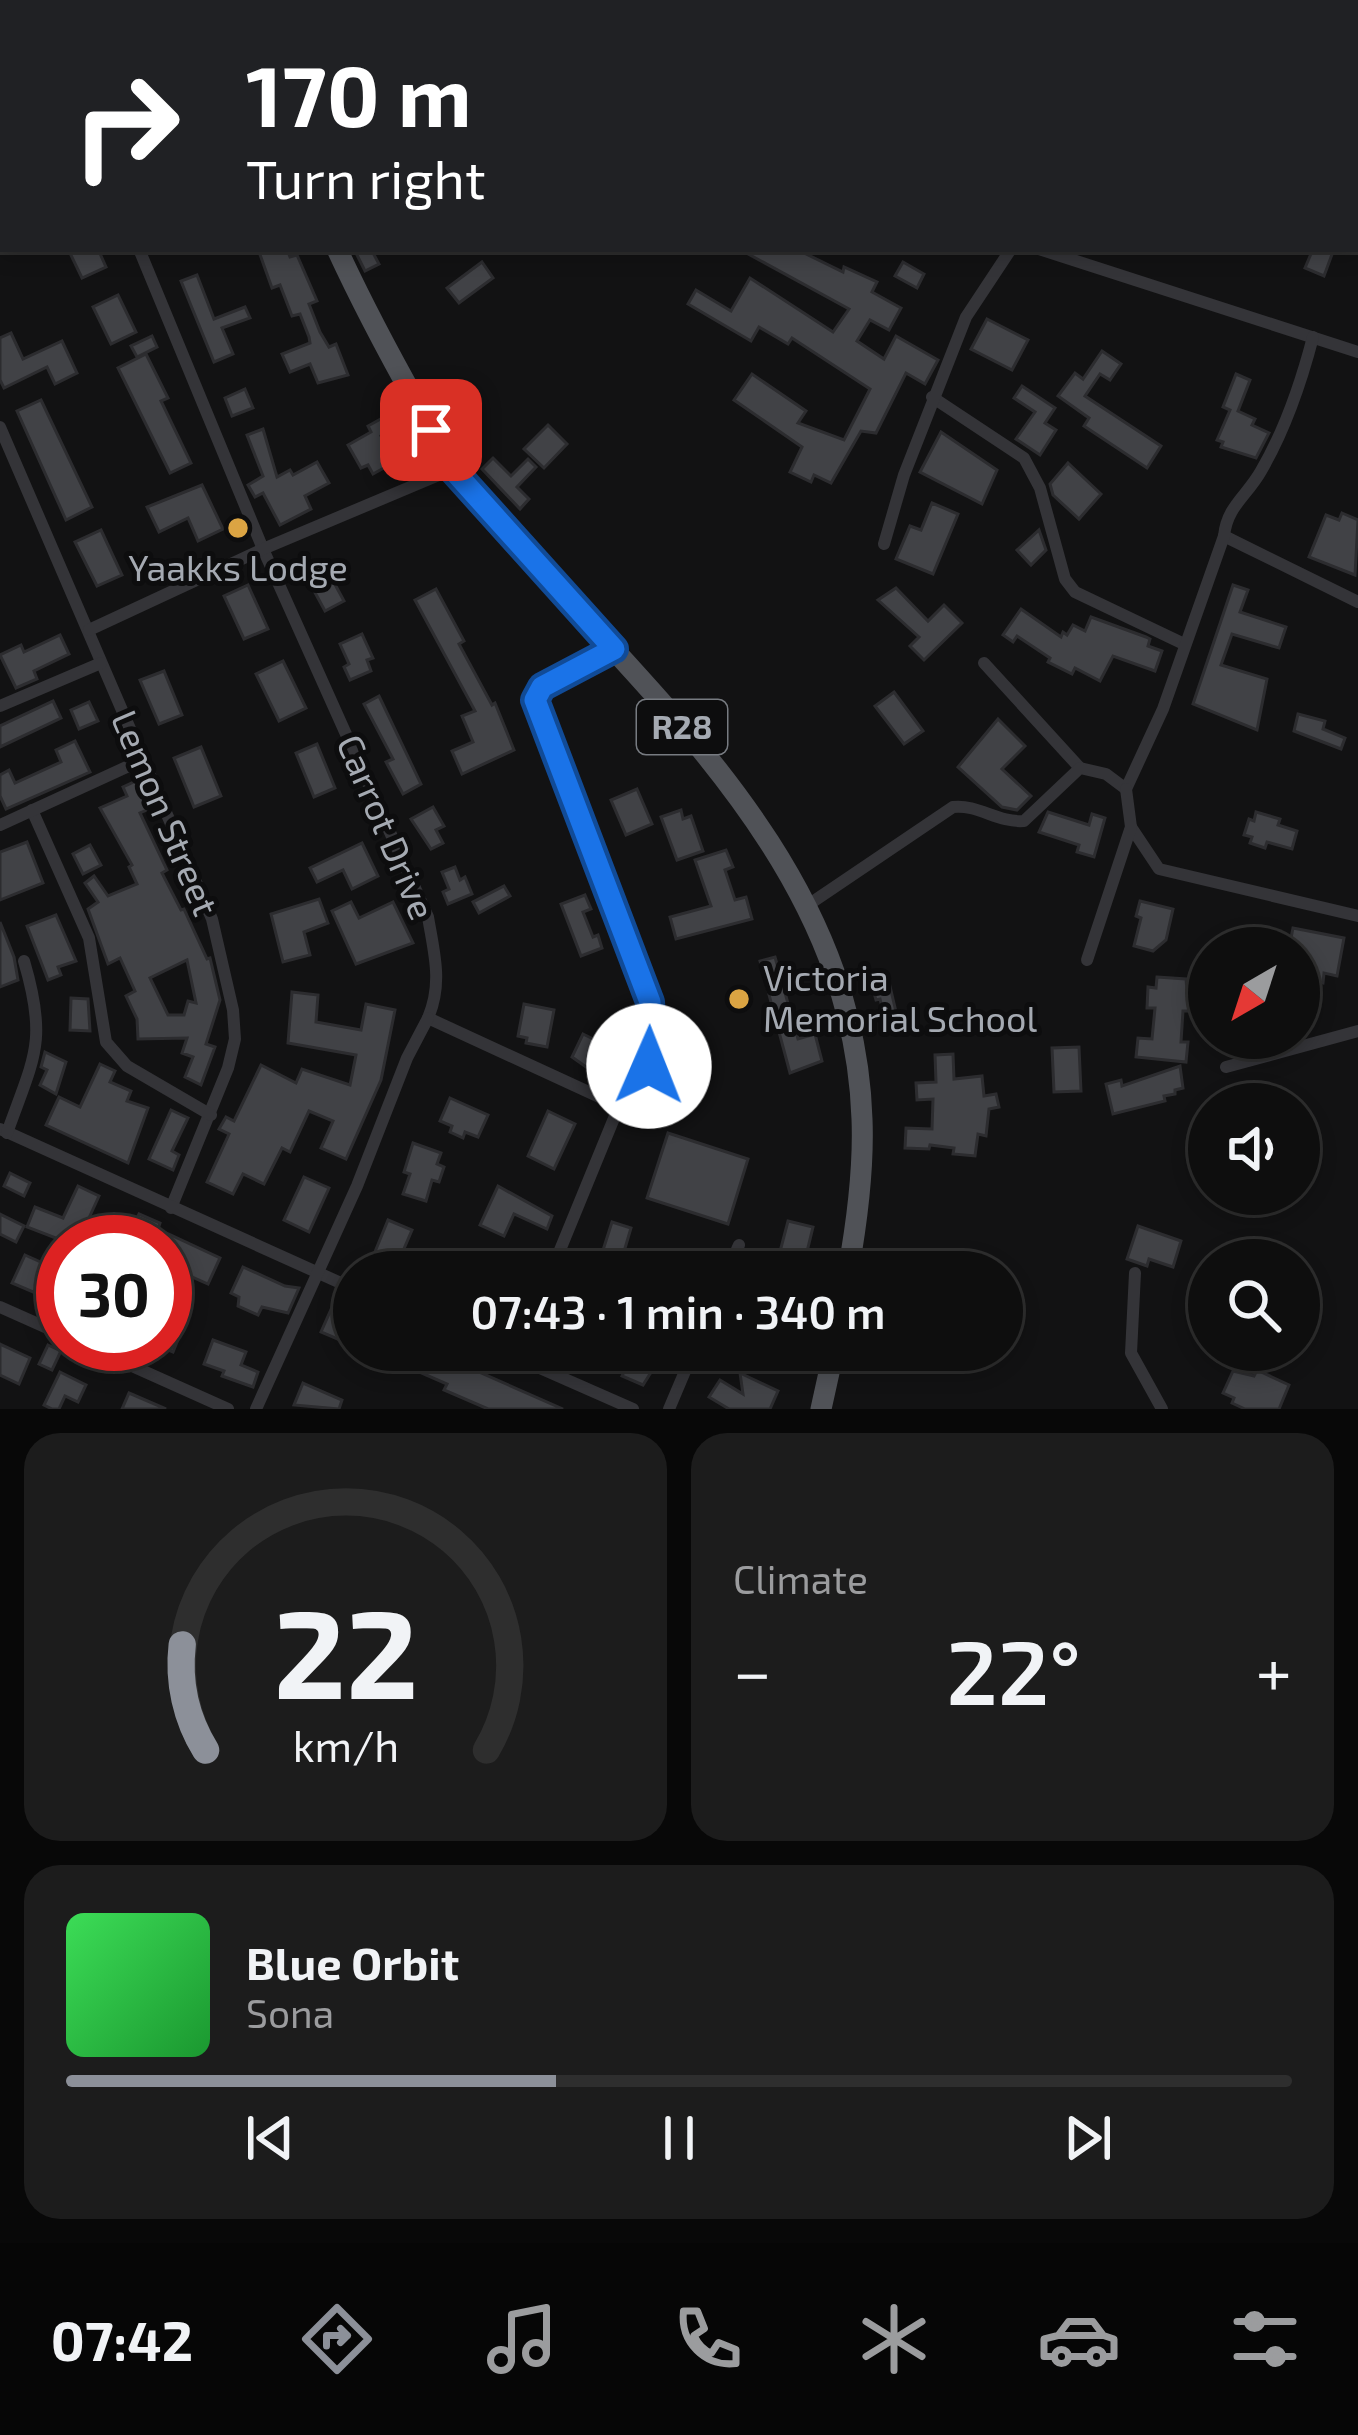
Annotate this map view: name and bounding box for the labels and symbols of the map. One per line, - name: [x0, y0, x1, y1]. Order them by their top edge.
- pin: [380, 379, 482, 481]
- marker: Yaakks Lodge: [225, 515, 251, 541]
- place label: Yaakks Lodge: [128, 545, 348, 588]
- road number: R28: [637, 700, 727, 754]
- street label: Lemon Street: [104, 703, 229, 921]
- street label: Carrot Drive: [329, 728, 446, 925]
- north arrow: [1188, 927, 1320, 1059]
- place label: Victoria Memorial School: [763, 955, 1037, 1039]
- marker: Victoria Memorial School: [726, 986, 752, 1012]
- position arrow: [586, 1003, 712, 1129]
- speed limit sign: 30: [36, 1215, 192, 1371]

